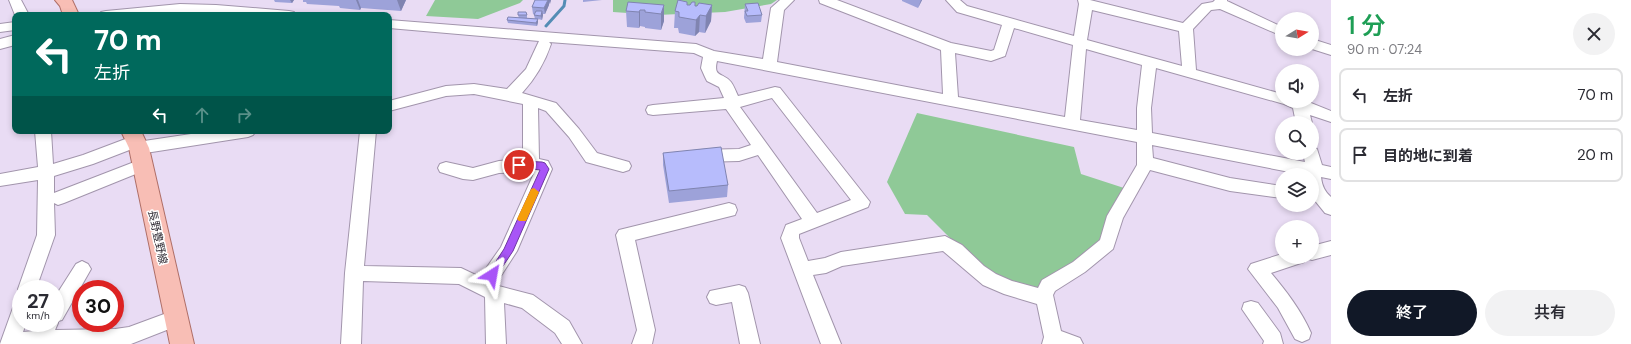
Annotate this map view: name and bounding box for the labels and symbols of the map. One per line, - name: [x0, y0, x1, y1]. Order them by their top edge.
- north arrow: [1275, 12, 1319, 56]
- pin: [502, 148, 536, 182]
- street label: 長野豊野線: [145, 209, 171, 265]
- position arrow: [471, 254, 513, 296]
- speed limit sign: 30: [72, 280, 124, 332]

